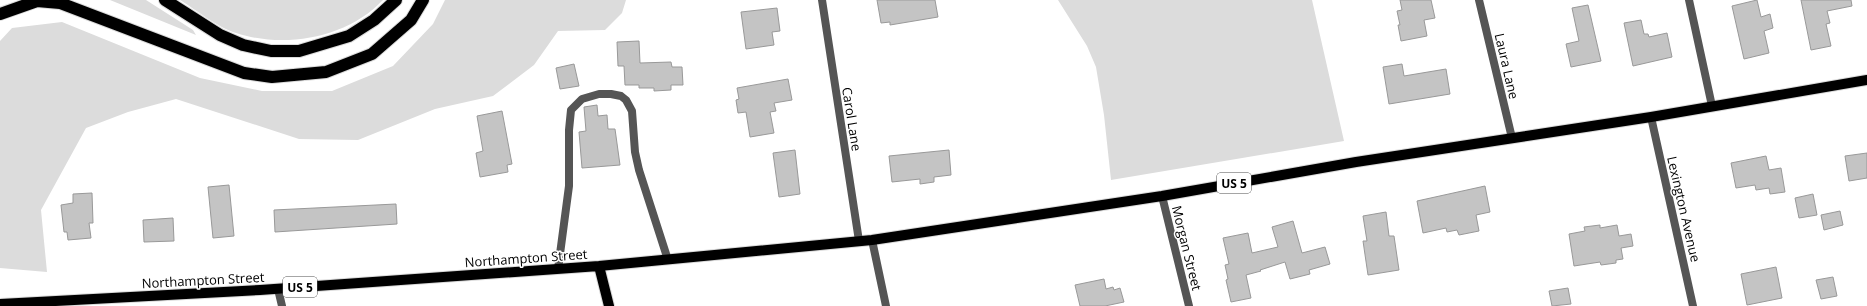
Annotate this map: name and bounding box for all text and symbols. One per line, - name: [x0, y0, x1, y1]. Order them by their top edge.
- street label: Laura Lane: [1491, 31, 1523, 101]
- street label: Carol Lane: [838, 86, 866, 152]
- street label: Lexington Avenue: [1663, 154, 1705, 264]
- road number: US 5: [1217, 173, 1251, 193]
- street label: Morgan Street: [1168, 204, 1206, 293]
- street label: Northampton Street: [464, 245, 588, 271]
- street label: Northampton Street: [141, 268, 265, 292]
- road number: US 5: [283, 277, 317, 297]

